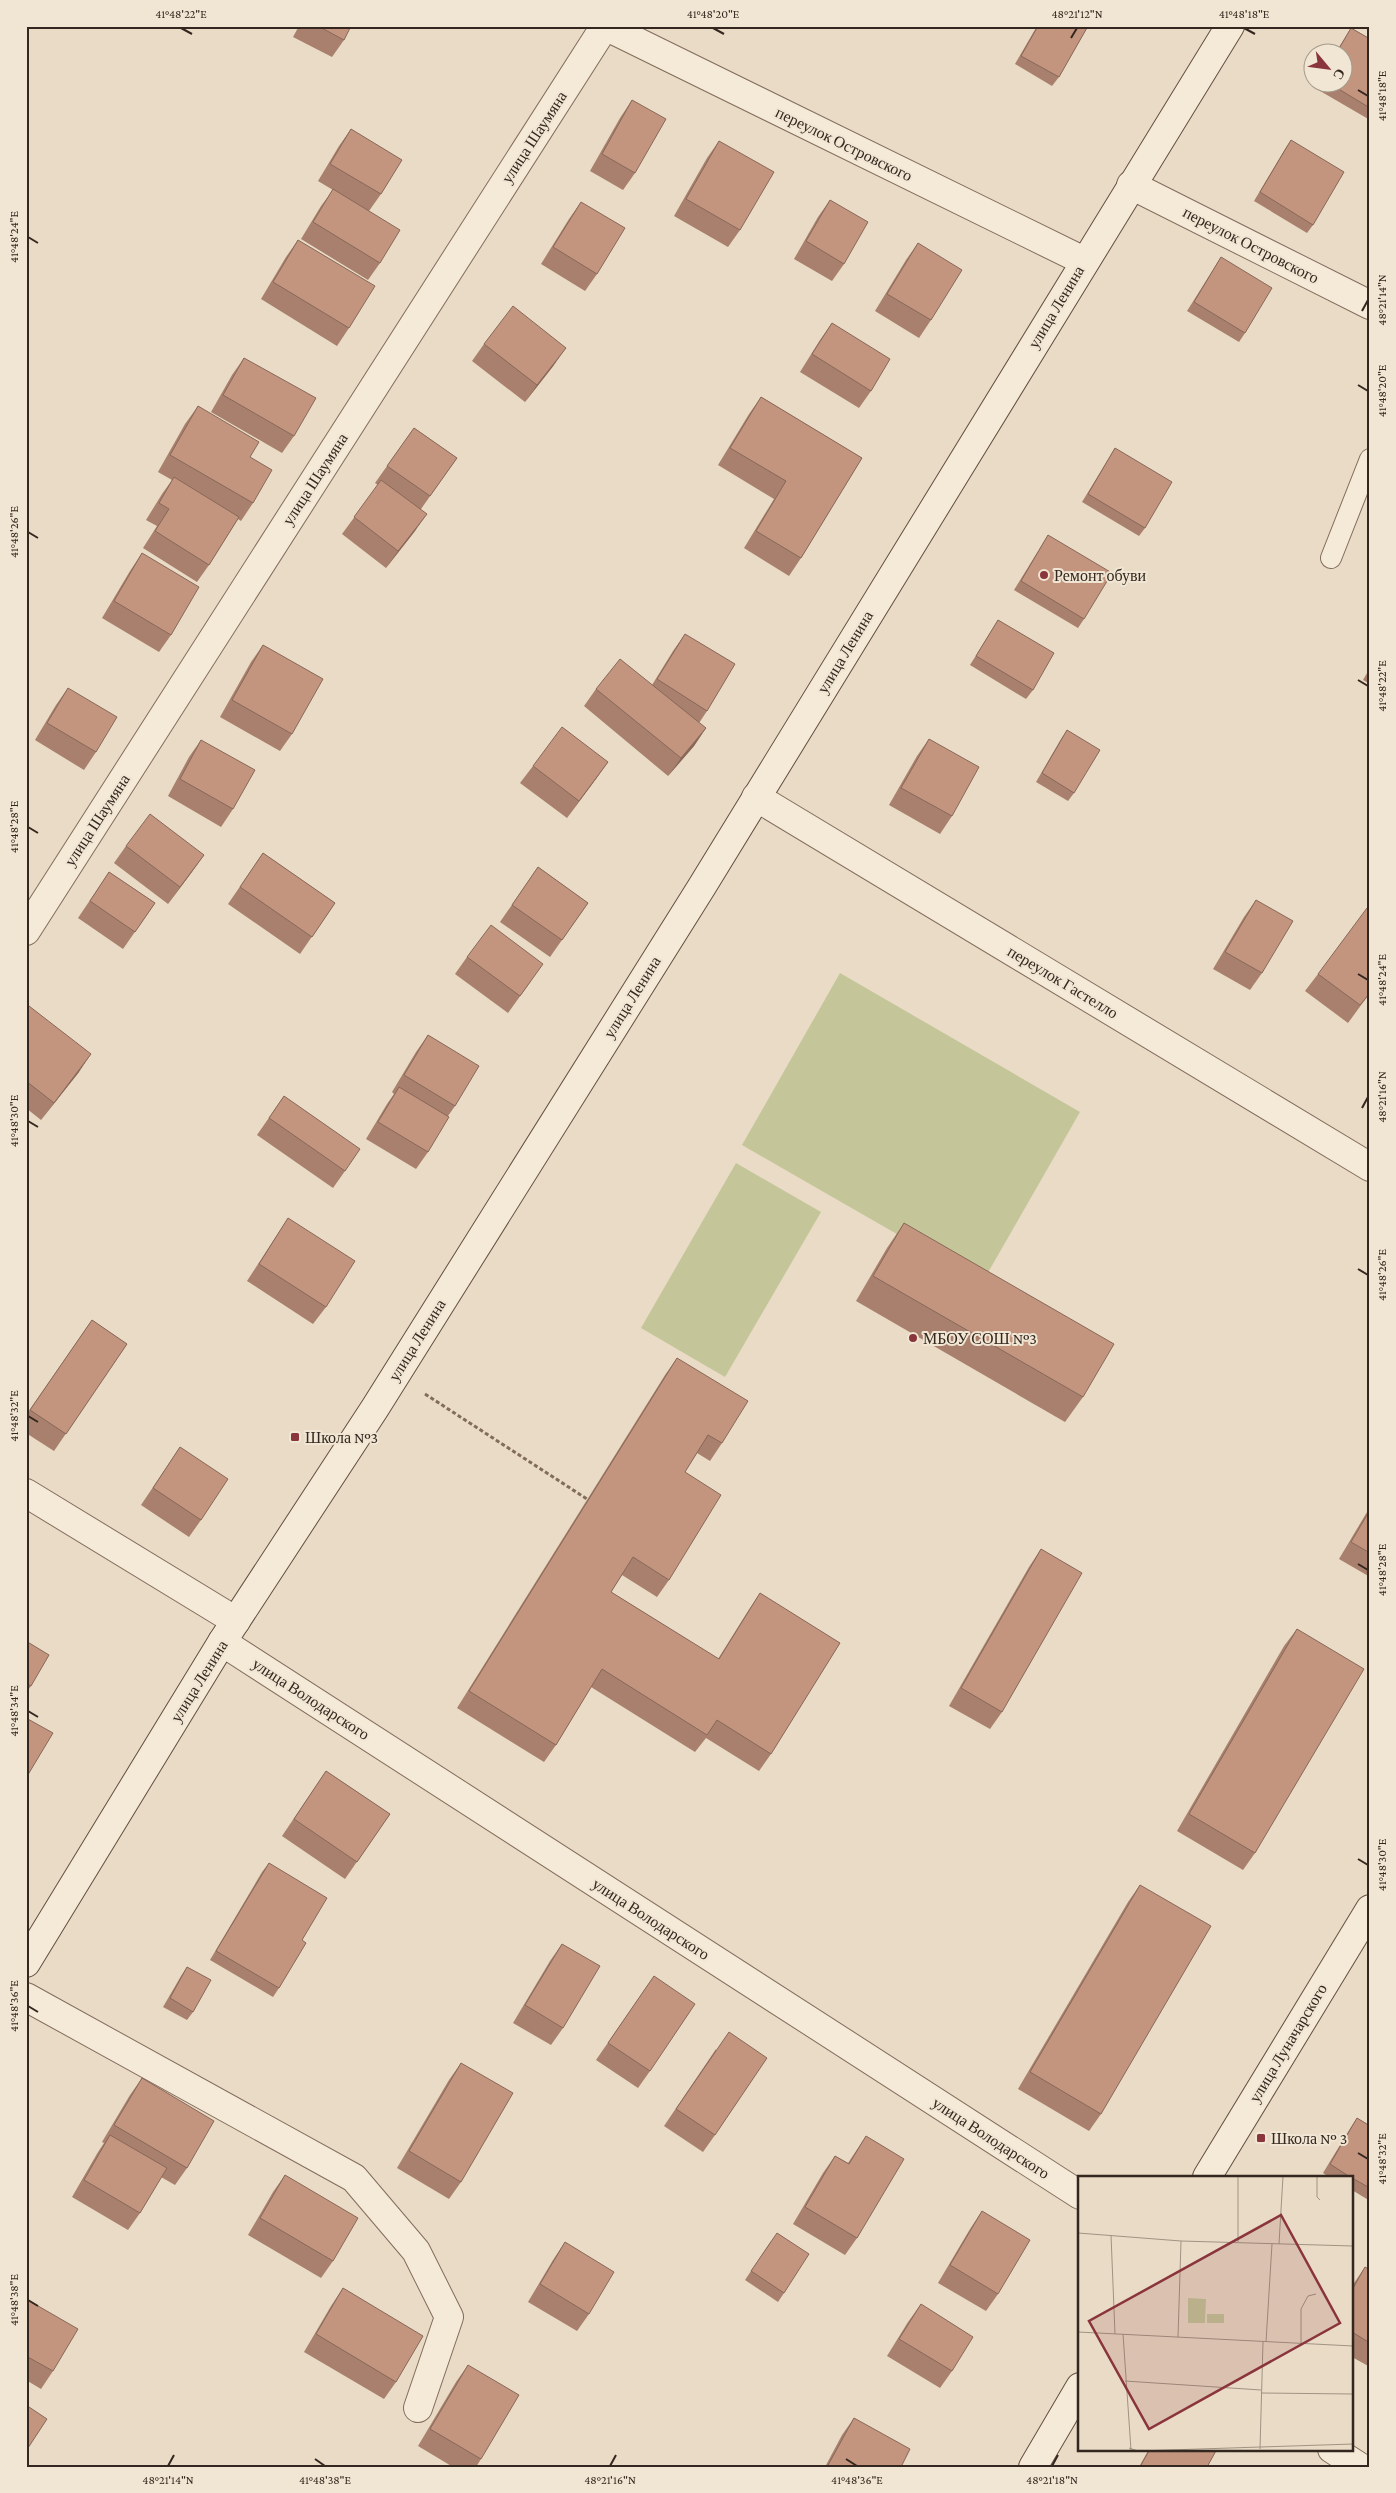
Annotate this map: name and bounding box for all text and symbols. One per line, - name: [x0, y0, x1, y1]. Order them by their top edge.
- text: 41°48'22"E: [155, 7, 207, 21]
- text: 41°48'20"E: [687, 7, 740, 21]
- text: 48°21'12"N: [1051, 7, 1103, 21]
- text: 41°48'18"E: [1219, 7, 1270, 21]
- north arrow: [1304, 42, 1354, 92]
- text: С: [1330, 66, 1349, 83]
- text: 41°48'18"E: [1375, 70, 1389, 121]
- street label: улица Шаумяна: [498, 88, 571, 187]
- street label: переулок Островского: [772, 103, 915, 185]
- street label: переулок Островского: [1180, 203, 1322, 288]
- text: 41°48'24"E: [7, 211, 21, 263]
- street label: улица Ленина: [1025, 263, 1088, 352]
- text: 48°21'14"N: [1375, 274, 1389, 326]
- text: 41°48'20"E: [1375, 364, 1389, 417]
- street label: улица Шаумяна: [279, 430, 352, 529]
- text: 41°48'26"E: [7, 505, 21, 558]
- place label: Ремонт обуви: [1054, 567, 1147, 585]
- marker: Ремонт обуви: [1038, 569, 1050, 581]
- street label: улица Ленина: [814, 608, 877, 697]
- text: 41°48'22"E: [1375, 660, 1389, 712]
- street label: улица Шаумяна: [61, 771, 134, 870]
- text: 41°48'28"E: [7, 800, 21, 853]
- street label: переулок Гастелло: [1004, 942, 1121, 1022]
- street label: улица Ленина: [600, 953, 665, 1042]
- text: 41°48'24"E: [1375, 954, 1389, 1006]
- text: 48°21'16"N: [1375, 1071, 1389, 1123]
- text: 41°48'30"E: [7, 1094, 21, 1147]
- text: 41°48'26"E: [1375, 1248, 1389, 1301]
- street label: улица Ленина: [385, 1296, 450, 1385]
- place label: МБОУ СОШ №3: [923, 1330, 1037, 1347]
- marker: МБОУ СОШ №3: [907, 1332, 919, 1344]
- text: 41°48'32"E: [7, 1390, 21, 1442]
- place label: Школа №3: [305, 1429, 378, 1446]
- marker: Школа №3: [289, 1431, 301, 1443]
- text: 41°48'28"E: [1375, 1543, 1389, 1596]
- street label: улица Ленина: [167, 1637, 232, 1726]
- street label: улица Володарского: [249, 1655, 373, 1744]
- text: 41°48'34"E: [7, 1685, 21, 1737]
- text: 41°48'30"E: [1375, 1838, 1389, 1891]
- street label: улица Володарского: [589, 1875, 713, 1964]
- text: 41°48'36"E: [7, 1980, 21, 2032]
- street label: улица Луначарского: [1246, 1981, 1331, 2106]
- street label: улица Володарского: [929, 2094, 1053, 2183]
- place label: Школа № 3: [1271, 2130, 1347, 2147]
- marker: Школа № 3: [1255, 2132, 1267, 2144]
- text: 41°48'32"E: [1375, 2133, 1389, 2185]
- inset map: [1078, 2176, 1354, 2450]
- text: 41°48'38"E: [7, 2273, 21, 2326]
- text: 48°21'14"N: [142, 2473, 194, 2487]
- text: 41°48'38"E: [299, 2473, 352, 2487]
- text: 48°21'16"N: [584, 2473, 636, 2487]
- text: 41°48'36"E: [831, 2473, 883, 2487]
- text: 48°21'18"N: [1026, 2473, 1078, 2487]

